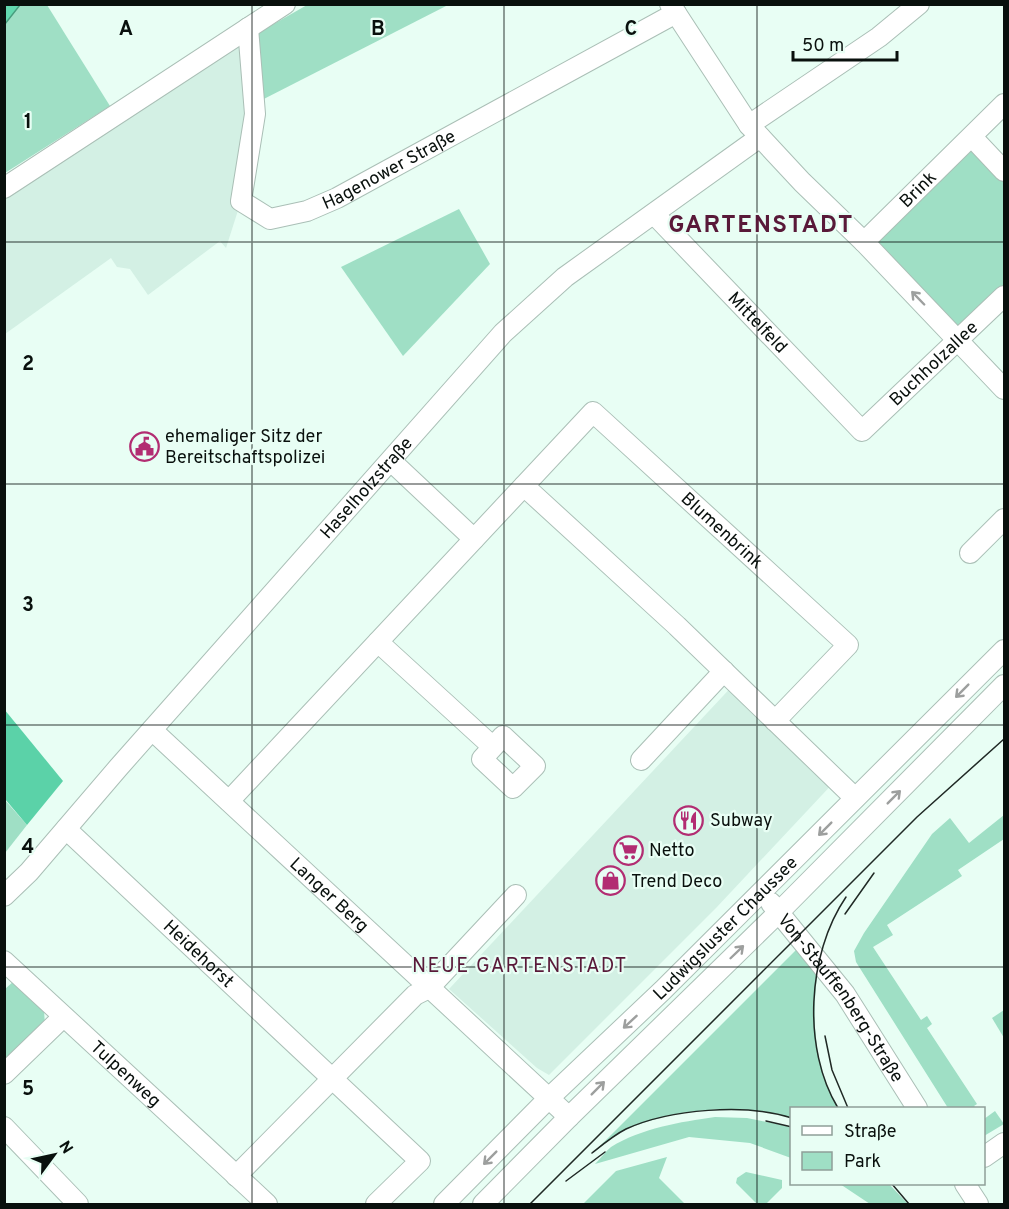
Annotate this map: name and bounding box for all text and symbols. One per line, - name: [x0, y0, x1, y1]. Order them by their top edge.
- text: A: [119, 17, 133, 43]
- text: B: [371, 17, 385, 43]
- text: C: [625, 17, 637, 43]
- scale bar: [793, 24, 896, 62]
- text: 50 m: [802, 35, 844, 58]
- text: 1: [24, 110, 32, 136]
- street label: Hagenower Straße: [319, 125, 460, 216]
- street label: Brink: [895, 167, 942, 213]
- district label: GARTENSTADT: [668, 211, 854, 241]
- street label: Mittelfeld: [722, 288, 792, 359]
- one-way arrow: [911, 290, 925, 305]
- street label: Buchholzallee: [885, 317, 984, 412]
- text: 2: [22, 352, 34, 378]
- place label: ehemaliger Sitz der Bereitschaftspolizei: [165, 426, 325, 470]
- public building icon: ehemaliger Sitz der Bereitschaftspolizei: [128, 430, 160, 462]
- street label: Haselholzstraße: [316, 433, 418, 544]
- street label: Blumenbrink: [675, 488, 767, 575]
- text: 3: [22, 593, 34, 619]
- one-way arrow: [955, 683, 970, 698]
- one-way arrow: [886, 789, 901, 804]
- restaurant icon: Subway: [673, 804, 705, 836]
- place label: Subway: [710, 810, 773, 833]
- one-way arrow: [817, 821, 832, 836]
- supermarket icon: Netto: [612, 834, 644, 866]
- text: 4: [22, 835, 34, 861]
- place label: Netto: [649, 840, 695, 863]
- street label: Ludwigsluster Chaussee: [649, 852, 803, 1006]
- street label: Langer Berg: [284, 853, 373, 938]
- shop icon: Trend Deco: [594, 865, 626, 897]
- place label: Trend Deco: [631, 871, 722, 894]
- street label: Von-Stauffenberg-Straße: [771, 910, 908, 1087]
- street label: Heidehorst: [157, 916, 238, 993]
- one-way arrow: [730, 944, 745, 959]
- district label: NEUE GARTENSTADT: [412, 954, 628, 980]
- one-way arrow: [623, 1014, 638, 1028]
- street label: Tulpenweg: [85, 1037, 165, 1113]
- text: 5: [22, 1077, 34, 1103]
- one-way arrow: [591, 1081, 606, 1096]
- legend: [790, 1107, 985, 1185]
- text: Straße: [844, 1121, 896, 1144]
- north arrow: [24, 1125, 84, 1185]
- text: N: [53, 1138, 76, 1158]
- one-way arrow: [483, 1150, 498, 1165]
- text: Park: [844, 1151, 881, 1174]

